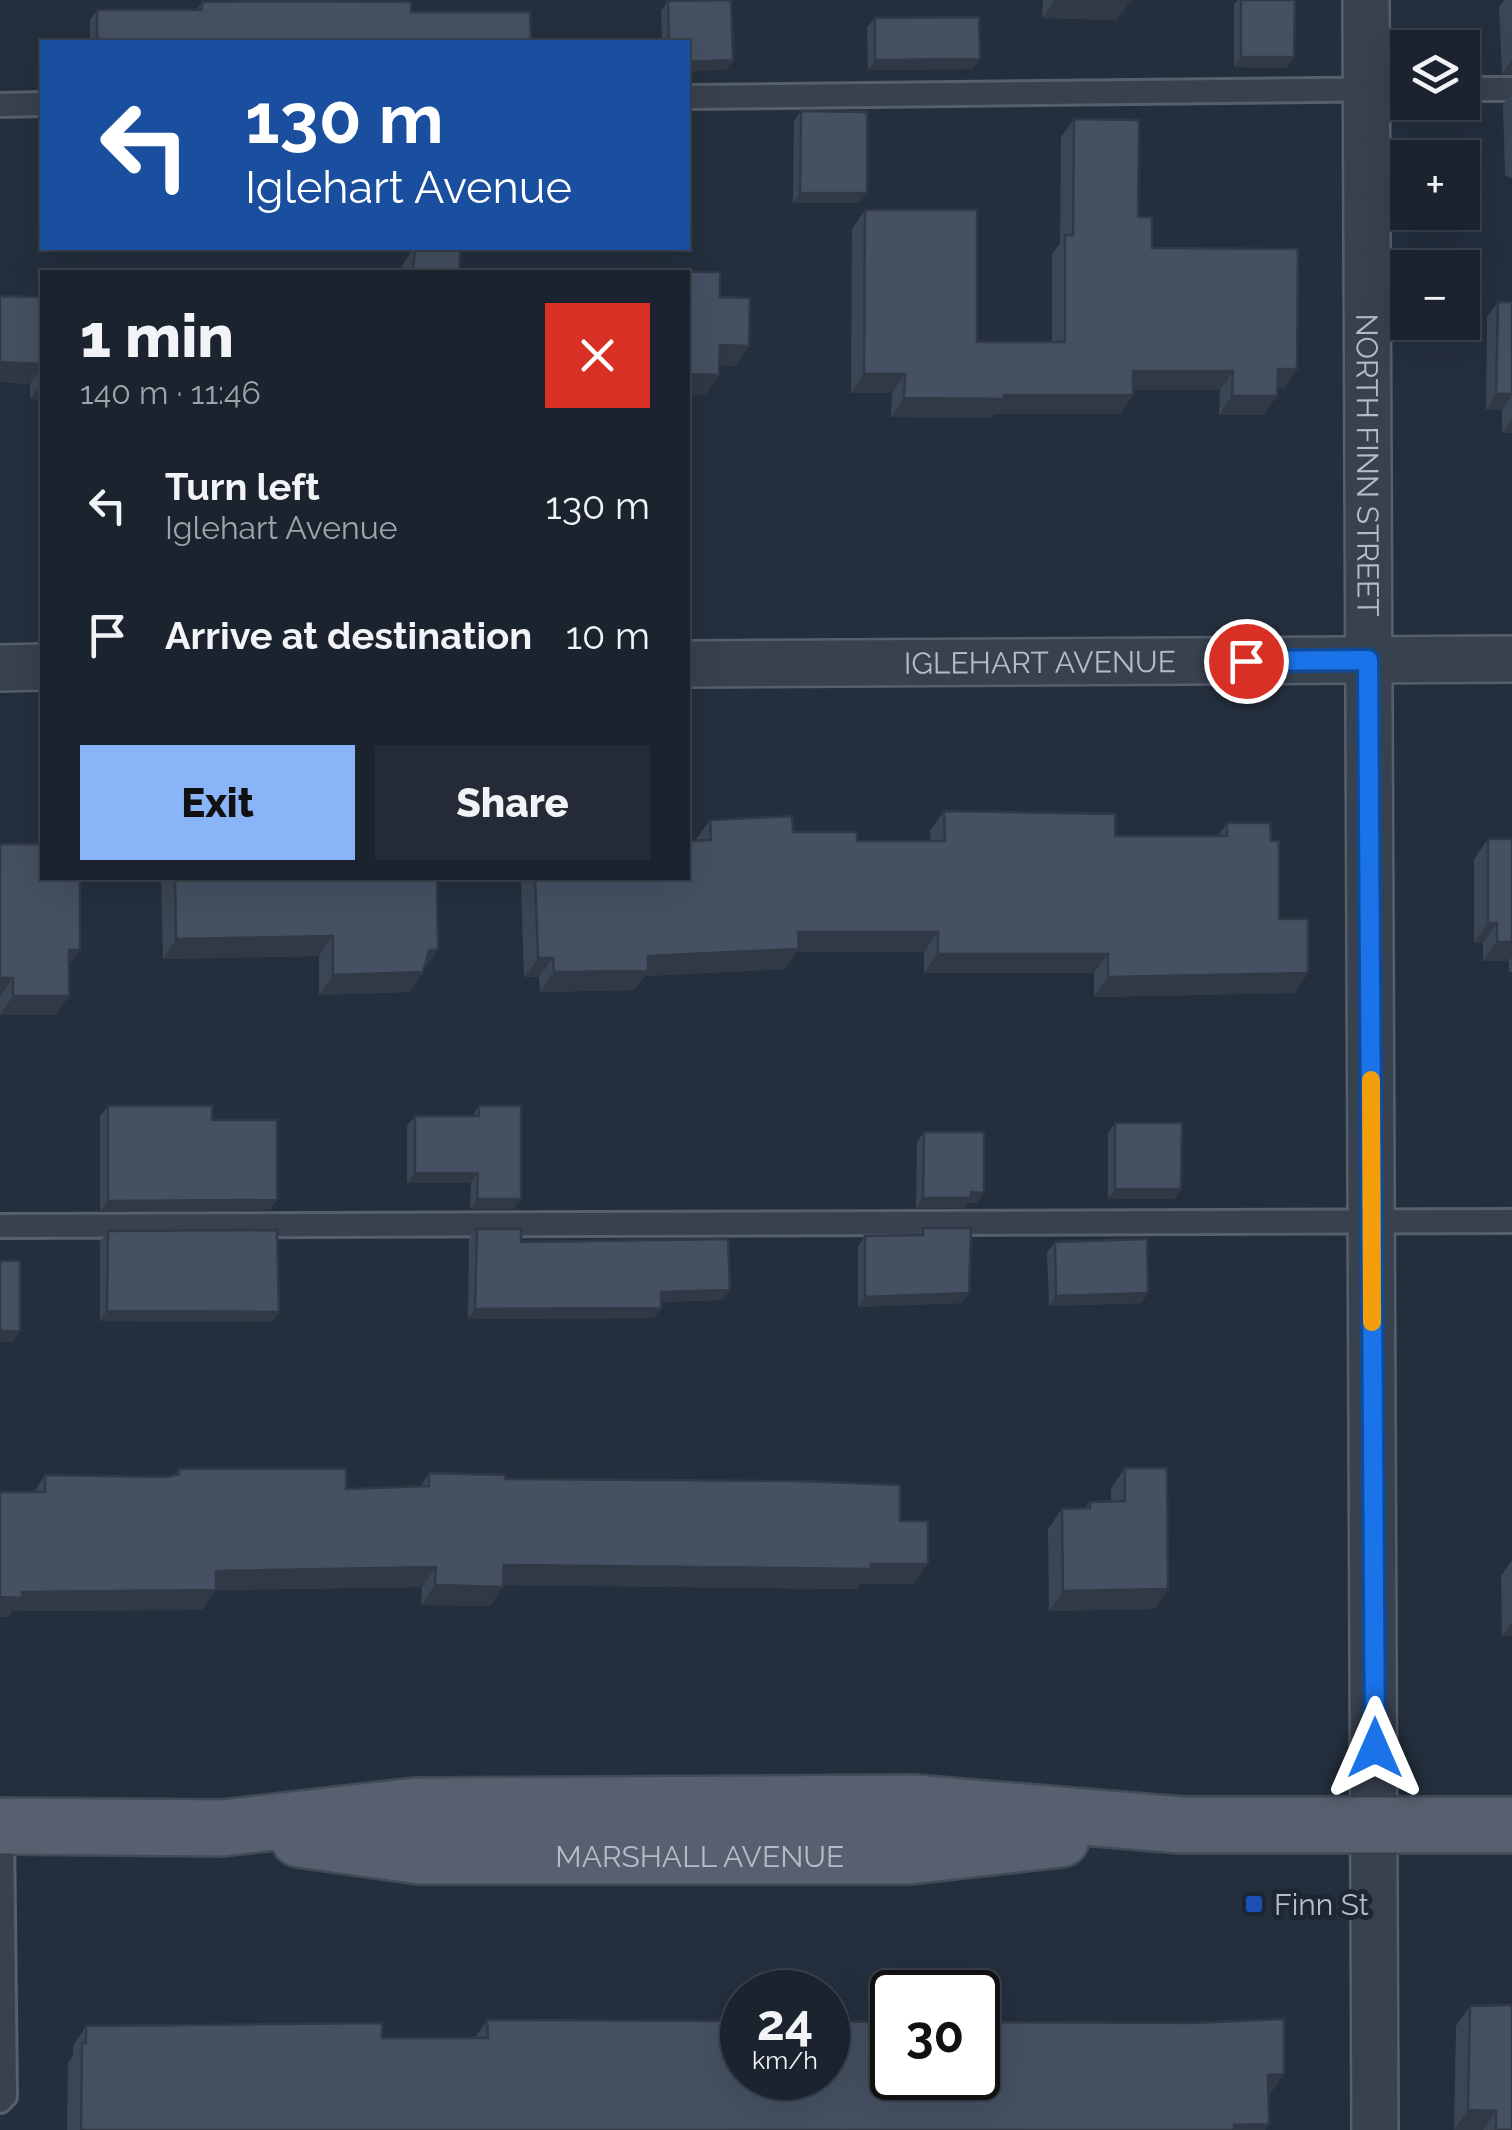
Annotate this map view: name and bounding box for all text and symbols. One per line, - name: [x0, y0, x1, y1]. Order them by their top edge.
- map controls: [1390, 30, 1480, 340]
- button: layers: [1390, 30, 1480, 120]
- text: 130 m: [245, 77, 444, 159]
- icon: left: [80, 80, 210, 210]
- button: +: [1390, 140, 1480, 230]
- text: Iglehart Avenue: [245, 161, 572, 214]
- button: −: [1390, 250, 1480, 340]
- text: 1 min: [80, 301, 234, 371]
- button: close: [545, 303, 650, 408]
- street label: NORTH FINN STREET: [1350, 313, 1386, 617]
- text: 140 m · 11:46: [80, 374, 261, 411]
- text: Turn left: [165, 464, 320, 509]
- icon: left: [80, 478, 135, 533]
- text: 130 m: [546, 483, 650, 528]
- text: Iglehart Avenue: [165, 509, 397, 546]
- icon: arrive: [80, 608, 135, 663]
- text: Arrive at destination: [165, 613, 532, 658]
- text: 10 m: [566, 613, 650, 658]
- pin: [1204, 619, 1289, 704]
- icon: arrive: [1219, 634, 1274, 689]
- street label: IGLEHART AVENUE: [904, 644, 1176, 680]
- button: Exit: [80, 745, 355, 860]
- button: Share: [375, 745, 650, 860]
- position arrow: [1323, 1696, 1427, 1800]
- street label: MARSHALL AVENUE: [555, 1839, 844, 1874]
- place label: Finn St: [1274, 1887, 1369, 1922]
- marker: Finn St: [1243, 1893, 1265, 1915]
- speed limit sign: 30: [870, 1970, 1000, 2100]
- text: 24: [757, 1993, 813, 2052]
- text: km/h: [752, 2045, 818, 2075]

